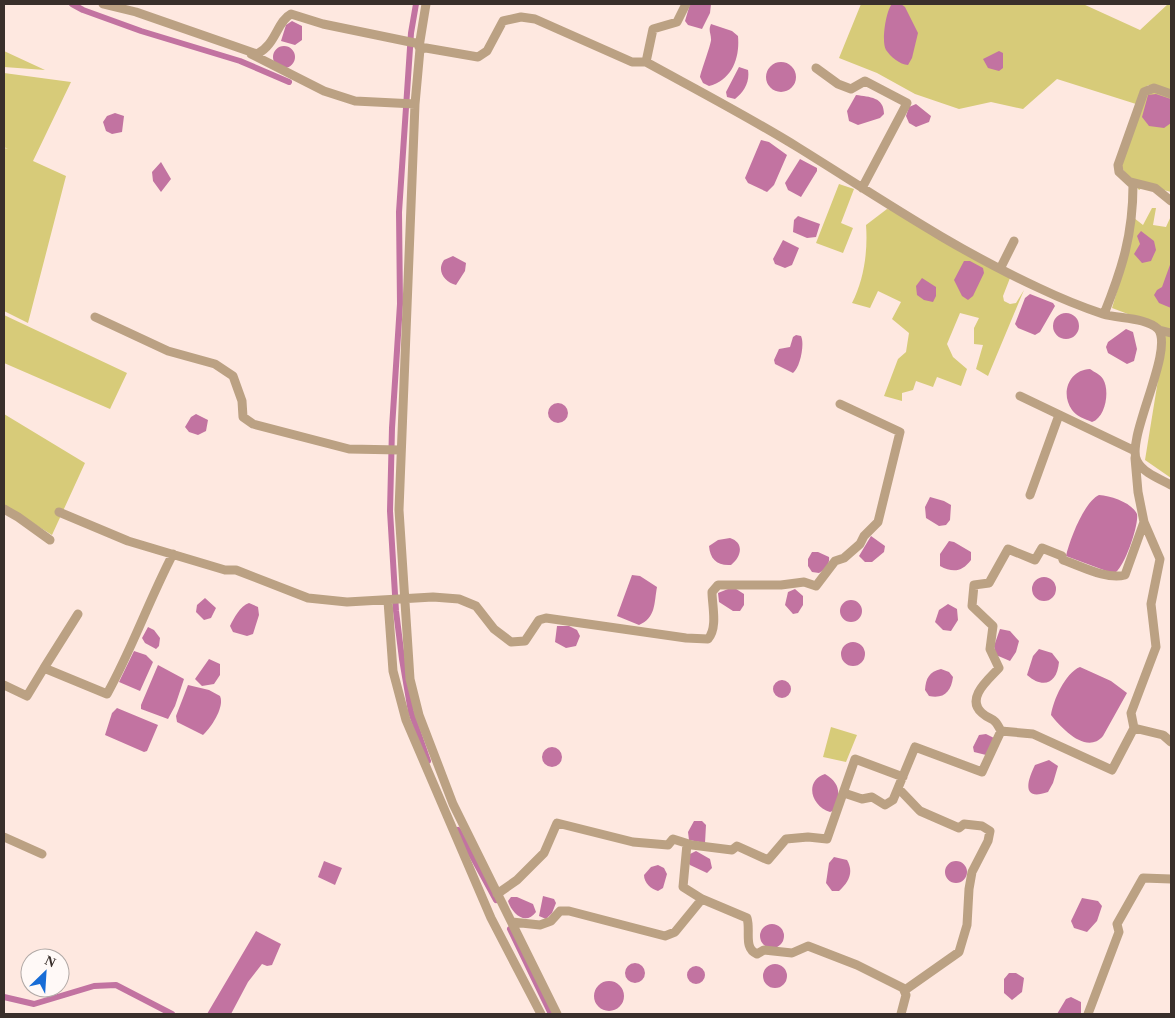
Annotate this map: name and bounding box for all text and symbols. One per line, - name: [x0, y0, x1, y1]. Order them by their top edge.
- north arrow: [20, 948, 70, 998]
- text: N: [43, 953, 58, 971]

